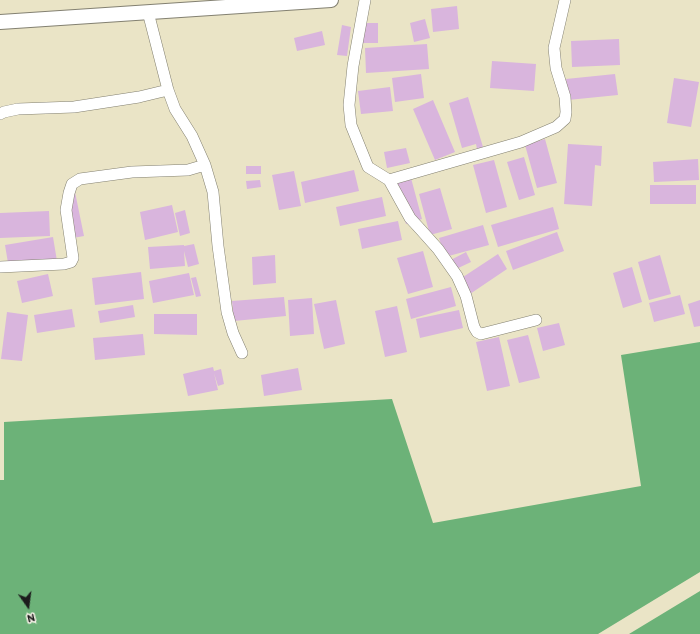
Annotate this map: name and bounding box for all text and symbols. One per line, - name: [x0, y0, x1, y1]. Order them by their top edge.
- north arrow: [8, 586, 48, 626]
- text: N: [26, 611, 36, 625]

